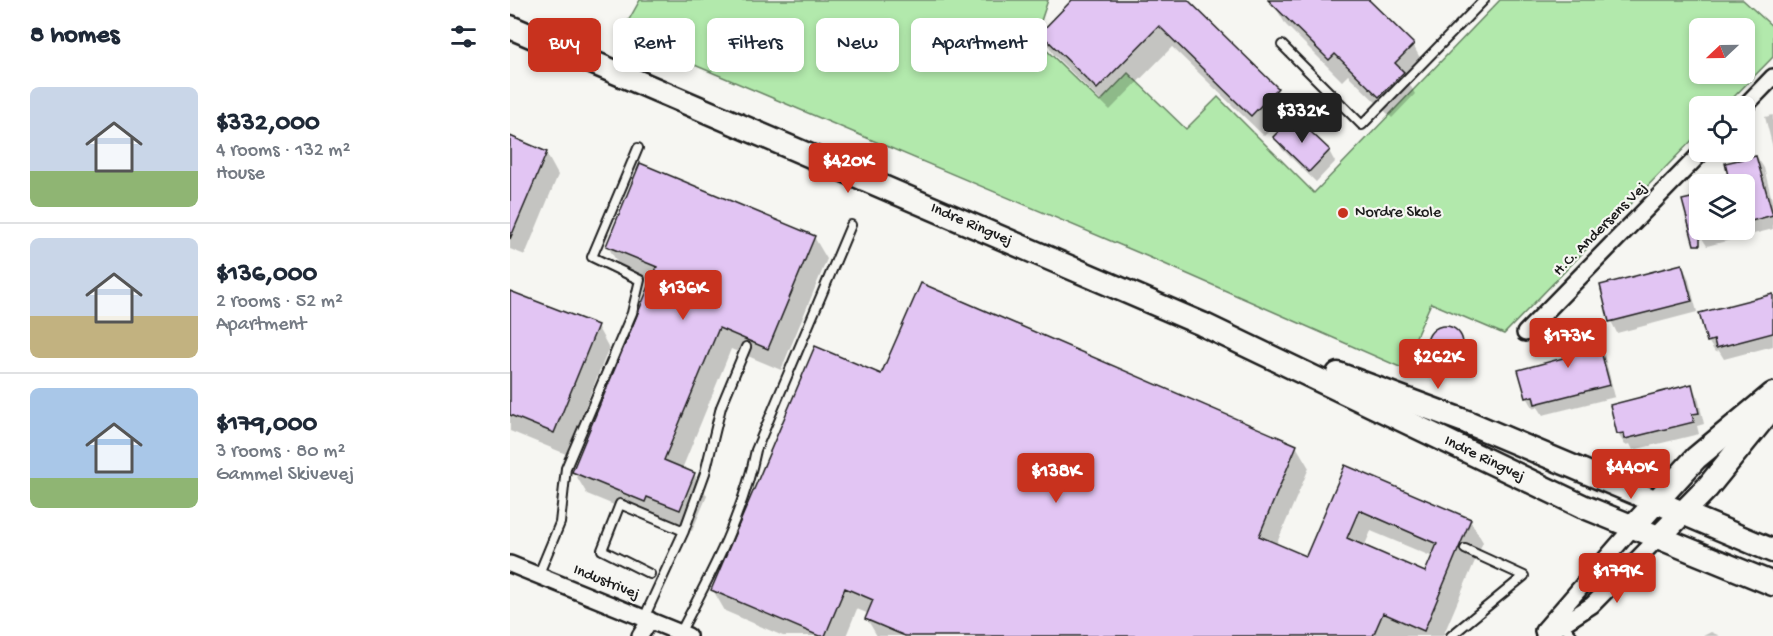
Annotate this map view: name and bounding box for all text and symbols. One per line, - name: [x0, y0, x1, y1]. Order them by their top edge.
- chip: Buy: [528, 18, 601, 72]
- chip: Rent: [613, 18, 695, 72]
- chip: Filters: [707, 18, 804, 72]
- chip: New: [816, 18, 899, 72]
- chip: Apartment: [911, 18, 1047, 72]
- north arrow: [1689, 18, 1755, 84]
- map controls: [1689, 18, 1755, 240]
- icon: filters: [447, 20, 480, 53]
- text: 8 homes: [30, 21, 119, 52]
- pin: $332K: [1260, 93, 1344, 144]
- button: locate: [1689, 96, 1755, 162]
- text: $332K: [1277, 101, 1327, 124]
- text: $332,000: [216, 109, 320, 140]
- icon: home: [78, 111, 150, 183]
- text: 4 rooms · 132 m²: [216, 140, 350, 163]
- pin: $420K: [806, 143, 890, 194]
- text: $420K: [823, 151, 873, 174]
- text: House: [216, 163, 265, 186]
- button: layers: [1689, 174, 1755, 240]
- street label: H.C. Andersens Vej: [1550, 179, 1652, 281]
- street label: Indre Ringvej: [928, 199, 1015, 251]
- place label: Nordre Skole: [1355, 204, 1442, 223]
- marker: Nordre Skole: [1336, 206, 1350, 220]
- text: $136,000: [216, 260, 317, 291]
- icon: home: [78, 262, 150, 334]
- pin: $136K: [641, 270, 725, 321]
- text: $136K: [659, 278, 707, 301]
- text: 2 rooms · 52 m²: [216, 291, 343, 314]
- text: Apartment: [216, 314, 306, 337]
- pin: $173K: [1526, 318, 1610, 369]
- text: $173K: [1544, 326, 1592, 349]
- pin: $262K: [1396, 339, 1480, 390]
- text: $262K: [1413, 347, 1463, 370]
- text: $179,000: [216, 410, 317, 441]
- icon: home: [78, 412, 150, 484]
- street label: Indre Ringvej: [1441, 432, 1528, 487]
- text: 3 rooms · 80 m²: [216, 441, 345, 464]
- pin: $440K: [1589, 449, 1673, 500]
- pin: $138K: [1014, 453, 1098, 504]
- text: $440K: [1606, 457, 1656, 480]
- text: $138K: [1031, 461, 1081, 484]
- text: Gammel Skivevej: [216, 464, 354, 487]
- pin: $179K: [1575, 553, 1659, 604]
- street label: Industrivej: [570, 561, 642, 605]
- text: $179K: [1593, 561, 1641, 584]

